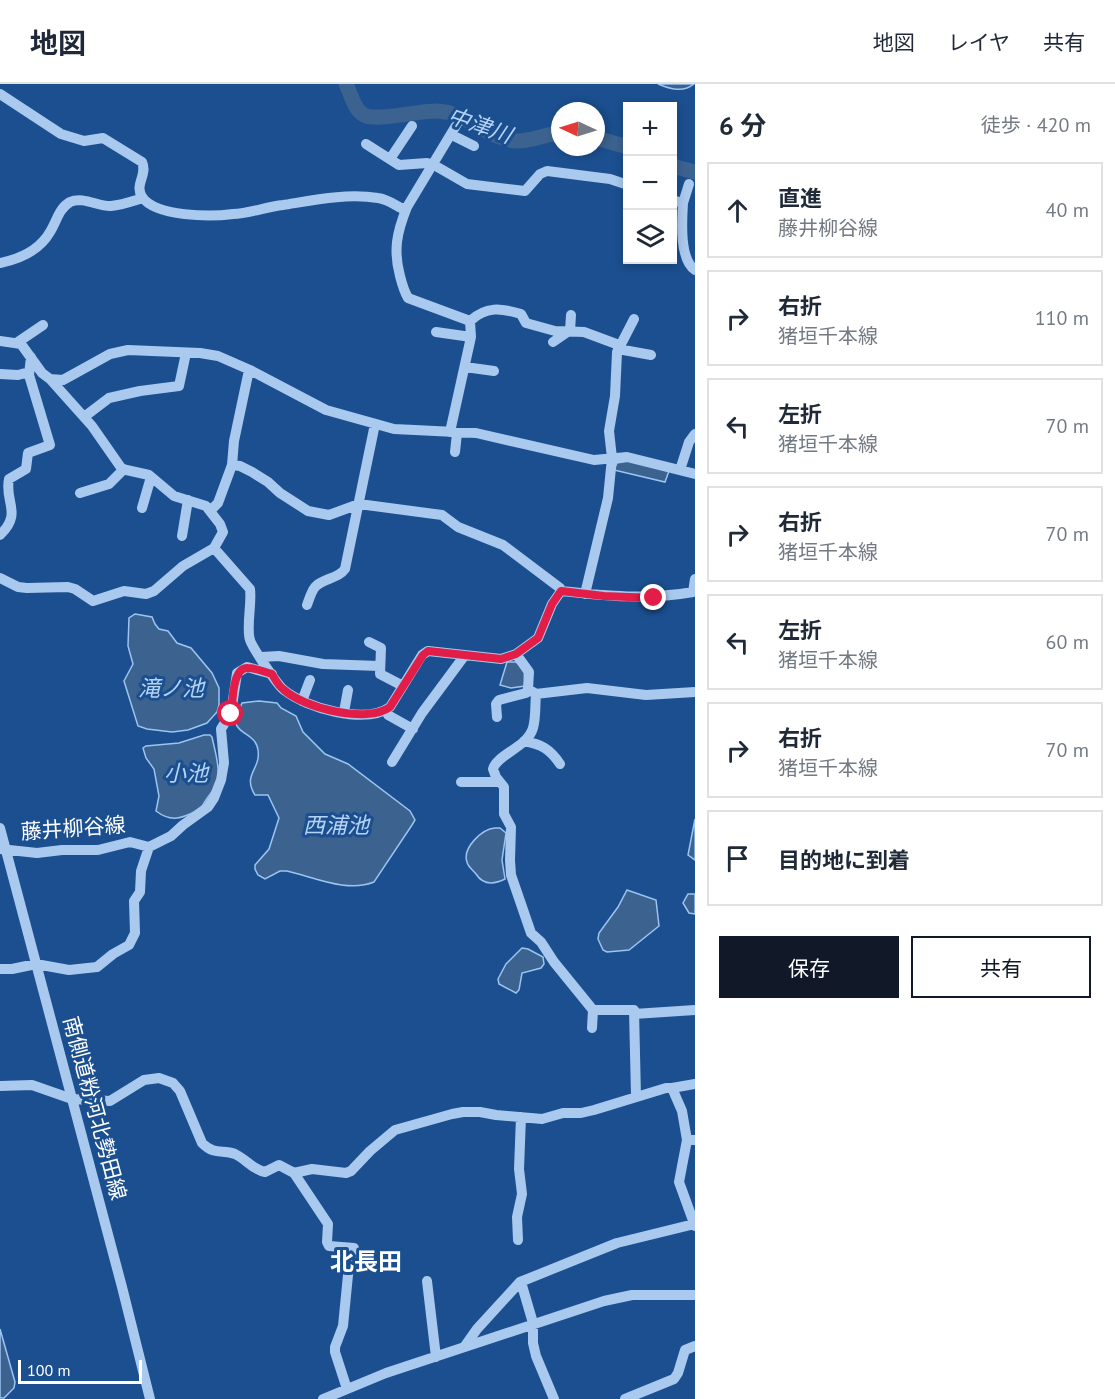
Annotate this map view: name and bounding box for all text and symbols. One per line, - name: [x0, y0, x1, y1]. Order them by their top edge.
- text: 地図: [30, 24, 86, 61]
- text: 地図: [873, 29, 915, 56]
- text: レイヤ: [948, 29, 1010, 56]
- text: 共有: [1043, 29, 1085, 56]
- water label: 中津川: [444, 101, 518, 150]
- north arrow: [551, 102, 605, 156]
- map controls: [623, 102, 677, 264]
- button: +: [623, 102, 677, 156]
- text: 6 分: [719, 109, 766, 142]
- text: 徒歩 · 420 m: [981, 112, 1091, 138]
- button: −: [623, 156, 677, 210]
- text: 直進: [778, 184, 822, 212]
- icon: ahead: [721, 194, 754, 227]
- text: 40 m: [1046, 197, 1089, 223]
- button: layers: [623, 210, 677, 264]
- text: 藤井柳谷線: [778, 215, 878, 241]
- text: 右折: [778, 292, 822, 320]
- icon: right: [721, 302, 754, 335]
- text: 110 m: [1035, 305, 1089, 331]
- text: 猪垣千本線: [778, 323, 878, 349]
- text: 左折: [778, 400, 822, 428]
- icon: left: [721, 410, 754, 443]
- text: 70 m: [1046, 413, 1089, 439]
- text: 猪垣千本線: [778, 431, 878, 457]
- text: 右折: [778, 508, 822, 536]
- icon: right: [721, 518, 754, 551]
- text: 70 m: [1046, 521, 1089, 547]
- text: 猪垣千本線: [778, 539, 878, 565]
- route end: [640, 584, 666, 610]
- text: 左折: [778, 616, 822, 644]
- icon: left: [721, 626, 754, 659]
- text: 60 m: [1046, 629, 1089, 655]
- text: 猪垣千本線: [778, 647, 878, 673]
- water label: 滝ノ池: [138, 674, 206, 702]
- route start: [217, 700, 243, 726]
- text: 右折: [778, 724, 822, 752]
- icon: right: [721, 734, 754, 767]
- text: 70 m: [1046, 737, 1089, 763]
- text: 猪垣千本線: [778, 755, 878, 781]
- water label: 小池: [164, 759, 210, 787]
- street label: 藤井柳谷線: [20, 811, 126, 845]
- water label: 西浦池: [303, 811, 371, 839]
- icon: arrive: [721, 842, 754, 875]
- text: 目的地に到着: [778, 846, 910, 874]
- button: 保存: [719, 936, 899, 998]
- button: 共有: [911, 936, 1091, 998]
- street label: 南側道粉河北勢田線: [58, 1013, 132, 1203]
- district label: 北長田: [330, 1246, 402, 1277]
- scale bar: [18, 1357, 142, 1384]
- text: 100 m: [27, 1360, 70, 1380]

